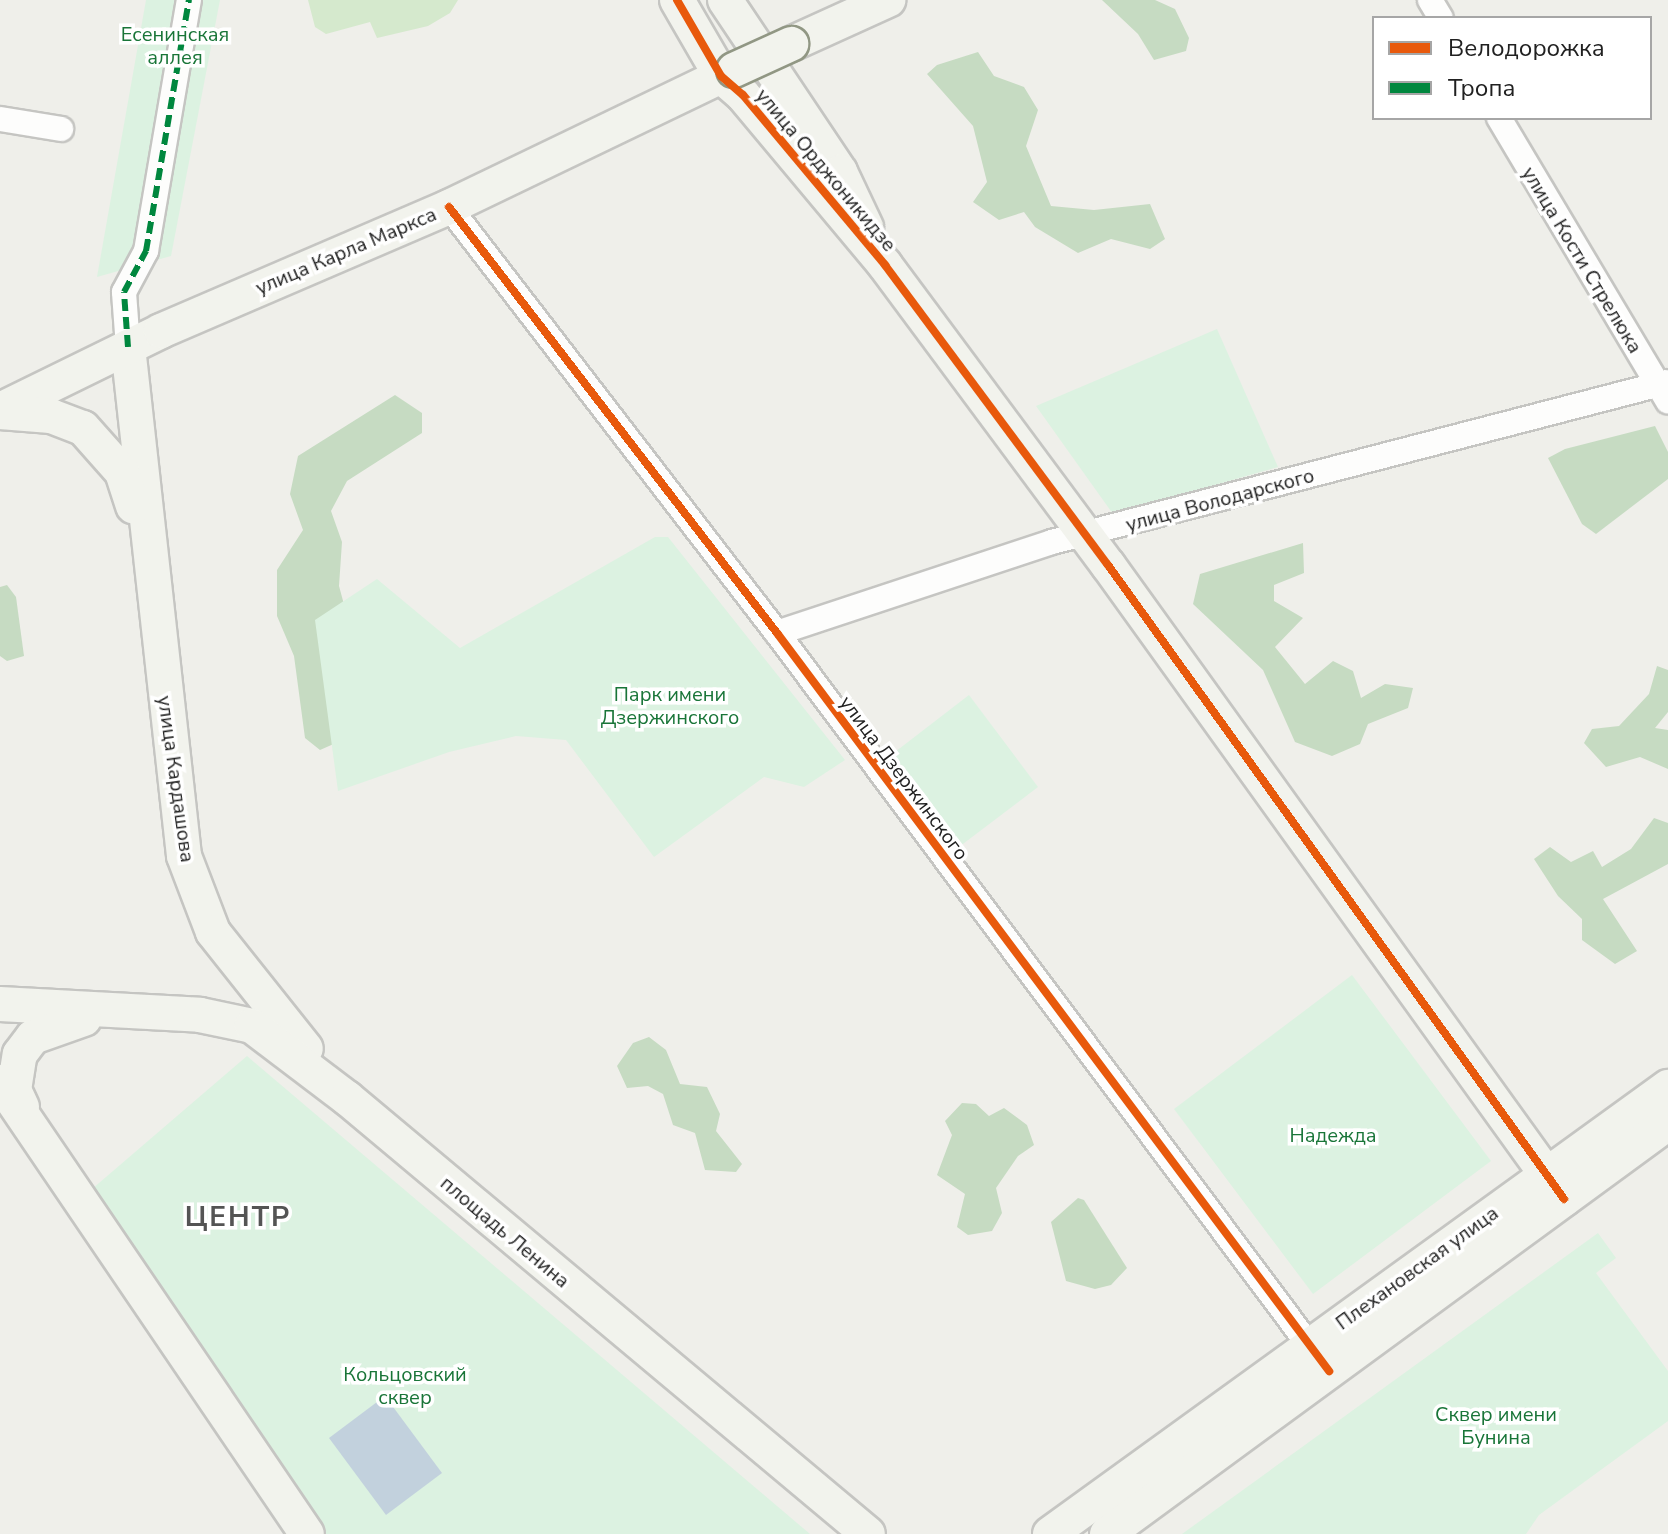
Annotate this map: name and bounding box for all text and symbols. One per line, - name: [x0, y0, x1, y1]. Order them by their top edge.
- legend: [1372, 16, 1652, 120]
- park label: Есенинская аллея: [121, 23, 229, 70]
- text: Велодорожка: [1448, 32, 1605, 64]
- text: Тропа: [1448, 72, 1515, 104]
- street label: улица Орджоникидзе: [751, 84, 901, 256]
- street label: улица Кости Стрелюка: [1517, 162, 1647, 358]
- street label: улица Карла Маркса: [252, 202, 440, 300]
- street label: улица Володарского: [1123, 463, 1317, 537]
- park label: Парк имени Дзержинского: [601, 682, 739, 729]
- street label: улица Дзержинского: [834, 691, 974, 865]
- street label: улица Кардашова: [152, 694, 200, 864]
- park label: Надежда: [1290, 1123, 1376, 1147]
- street label: площадь Ленина: [436, 1171, 574, 1293]
- district label: ЦЕНТР: [185, 1200, 291, 1234]
- street label: Плехановская улица: [1331, 1201, 1503, 1335]
- park label: Кольцовский сквер: [343, 1362, 467, 1409]
- park label: Cквер имени Бунина: [1435, 1403, 1557, 1450]

